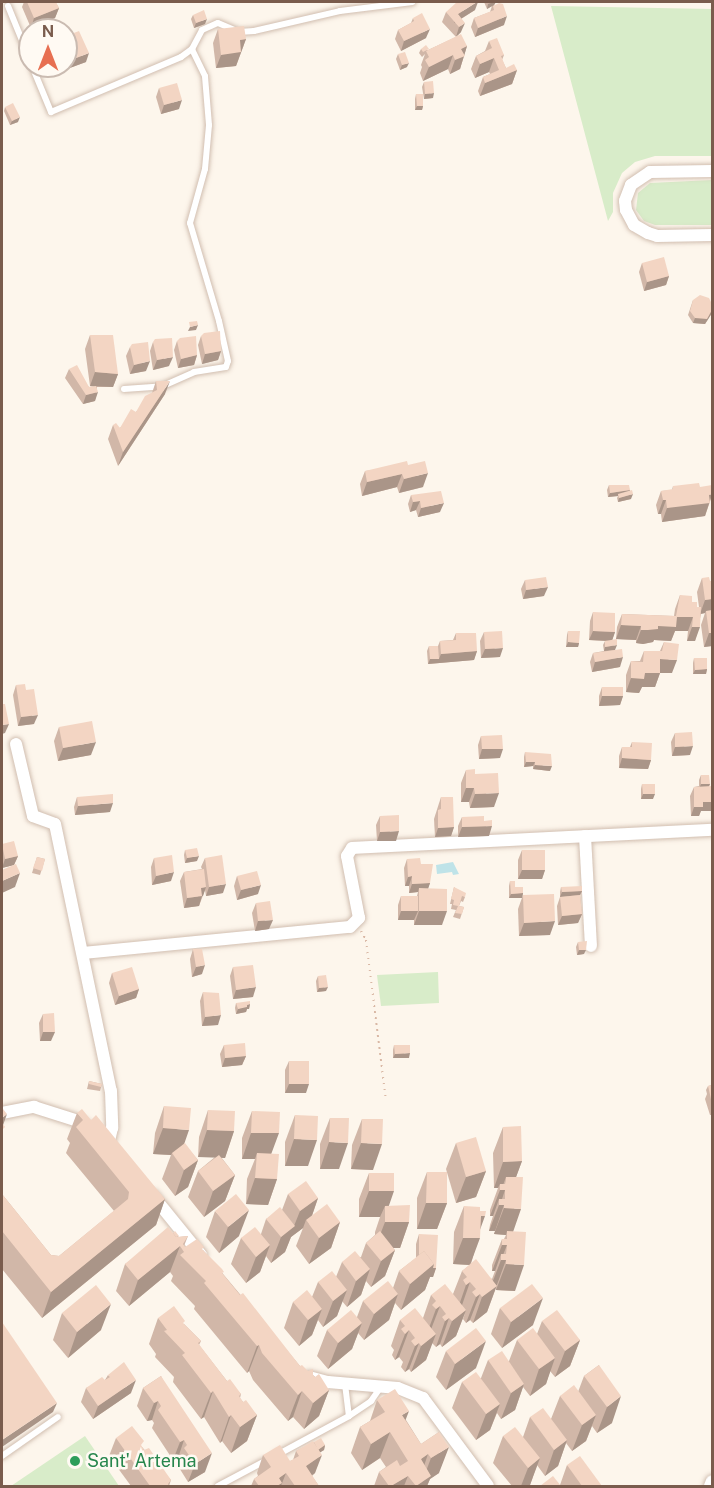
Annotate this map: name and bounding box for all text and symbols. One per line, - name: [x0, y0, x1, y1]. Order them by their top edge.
- north arrow: [18, 18, 78, 78]
- text: N: [42, 22, 54, 41]
- place label: Sant' Artema: [87, 1450, 196, 1472]
- marker: Sant' Artema: [68, 1454, 82, 1468]

